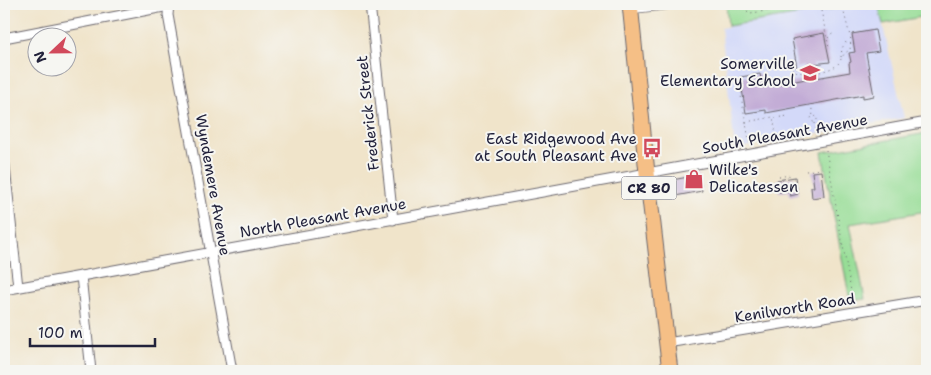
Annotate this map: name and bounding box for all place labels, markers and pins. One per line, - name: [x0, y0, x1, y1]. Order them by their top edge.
- place label: Somerville Elementary School: [660, 54, 795, 91]
- school or university icon: Somerville Elementary School: [799, 62, 821, 84]
- place label: East Ridgewood Ave at South Pleasant Ave: [475, 129, 637, 166]
- bus stop icon: East Ridgewood Ave at South Pleasant Ave: [641, 137, 663, 159]
- place label: Wilke's Delicatessen: [709, 160, 798, 197]
- shop icon: Wilke's Delicatessen: [683, 168, 705, 190]

